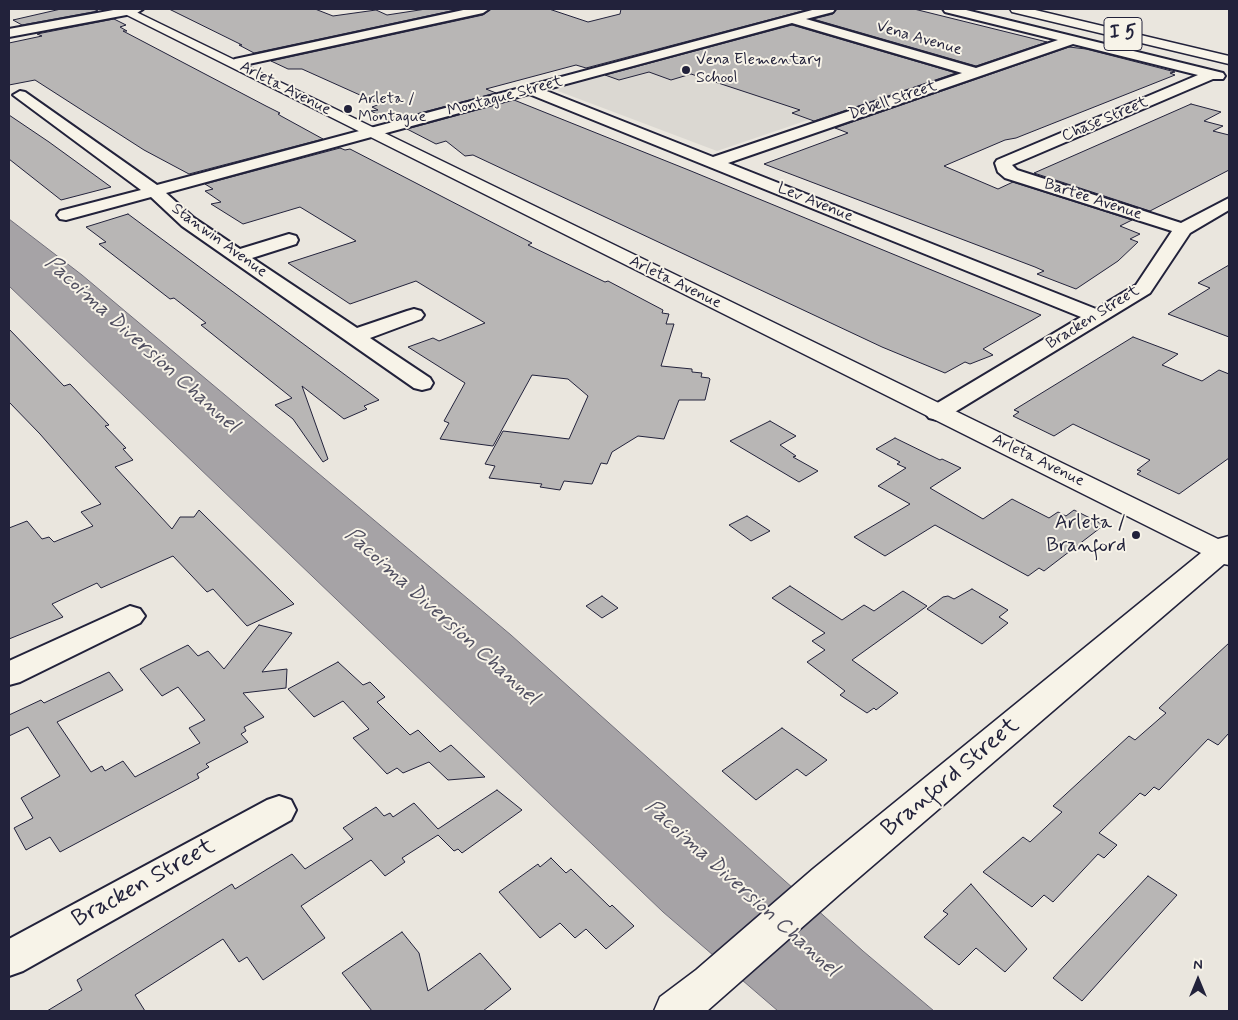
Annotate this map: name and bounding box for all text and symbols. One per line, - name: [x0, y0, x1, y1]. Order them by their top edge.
- street label: Vena Avenue: [874, 18, 964, 60]
- road number: I 5: [1104, 18, 1142, 50]
- place label: Vena Elementary School: [696, 51, 821, 89]
- street label: Arleta Avenue: [236, 58, 334, 120]
- marker: Vena Elementary School: [680, 64, 692, 76]
- street label: Montague Street: [445, 72, 565, 122]
- street label: Debell Street: [847, 77, 939, 125]
- place label: Arleta / Montague: [358, 90, 426, 128]
- street label: Chase Street: [1059, 93, 1151, 147]
- marker: Arleta / Montague: [342, 103, 354, 115]
- street label: Bartee Avenue: [1042, 175, 1144, 225]
- street label: Lev Avenue: [774, 179, 856, 227]
- street label: Stanwin Avenue: [167, 200, 271, 282]
- water label: Pacoima Diversion Channel: [39, 251, 243, 439]
- street label: Arleta Avenue: [626, 252, 724, 314]
- street label: Bracken Street: [1043, 282, 1143, 354]
- street label: Arleta Avenue: [989, 430, 1087, 492]
- place label: Arleta / Branford: [1046, 512, 1126, 559]
- water label: Pacoima Diversion Channel: [339, 523, 543, 711]
- marker: Arleta / Branford: [1130, 529, 1142, 541]
- street label: Branford Street: [876, 712, 1026, 844]
- water label: Pacoima Diversion Channel: [639, 795, 843, 983]
- street label: Bracken Street: [68, 833, 220, 935]
- north arrow: [1173, 955, 1223, 1005]
- text: N: [1193, 956, 1203, 974]

